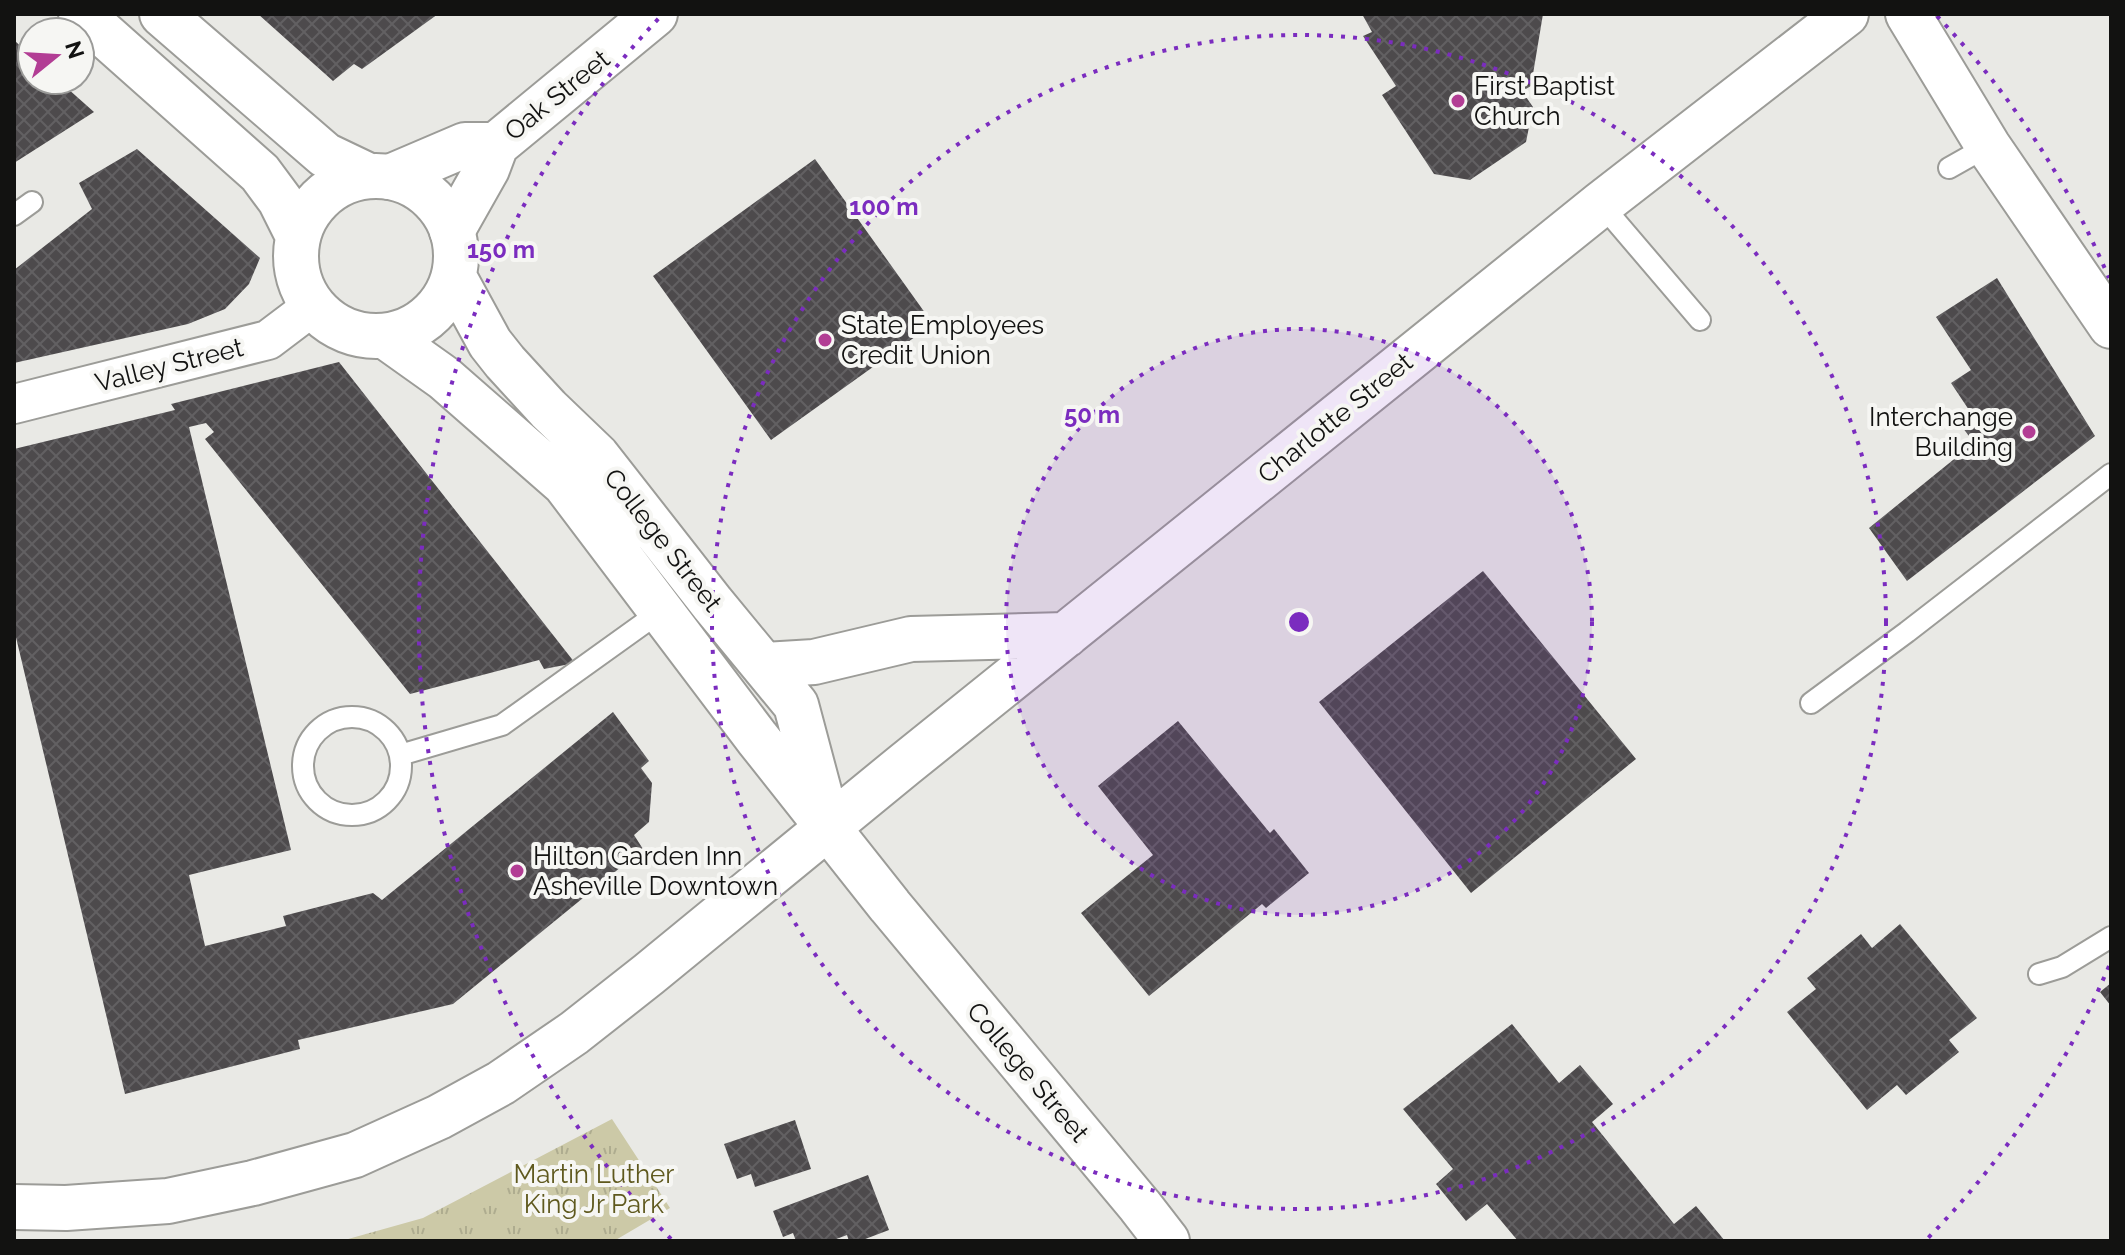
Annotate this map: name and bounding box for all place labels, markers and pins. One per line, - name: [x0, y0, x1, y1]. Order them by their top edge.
- place label: First Baptist Church: [1474, 71, 1615, 131]
- marker: First Baptist Church: [1449, 92, 1467, 110]
- place label: State Employees Credit Union: [841, 310, 1044, 370]
- marker: State Employees Credit Union: [816, 331, 834, 349]
- place label: Interchange Building: [1869, 402, 2013, 462]
- marker: Interchange Building: [2020, 423, 2038, 441]
- centre of rings: [1285, 608, 1313, 636]
- place label: Hilton Garden Inn Asheville Downtown: [533, 841, 778, 901]
- marker: Hilton Garden Inn Asheville Downtown: [508, 862, 526, 880]

